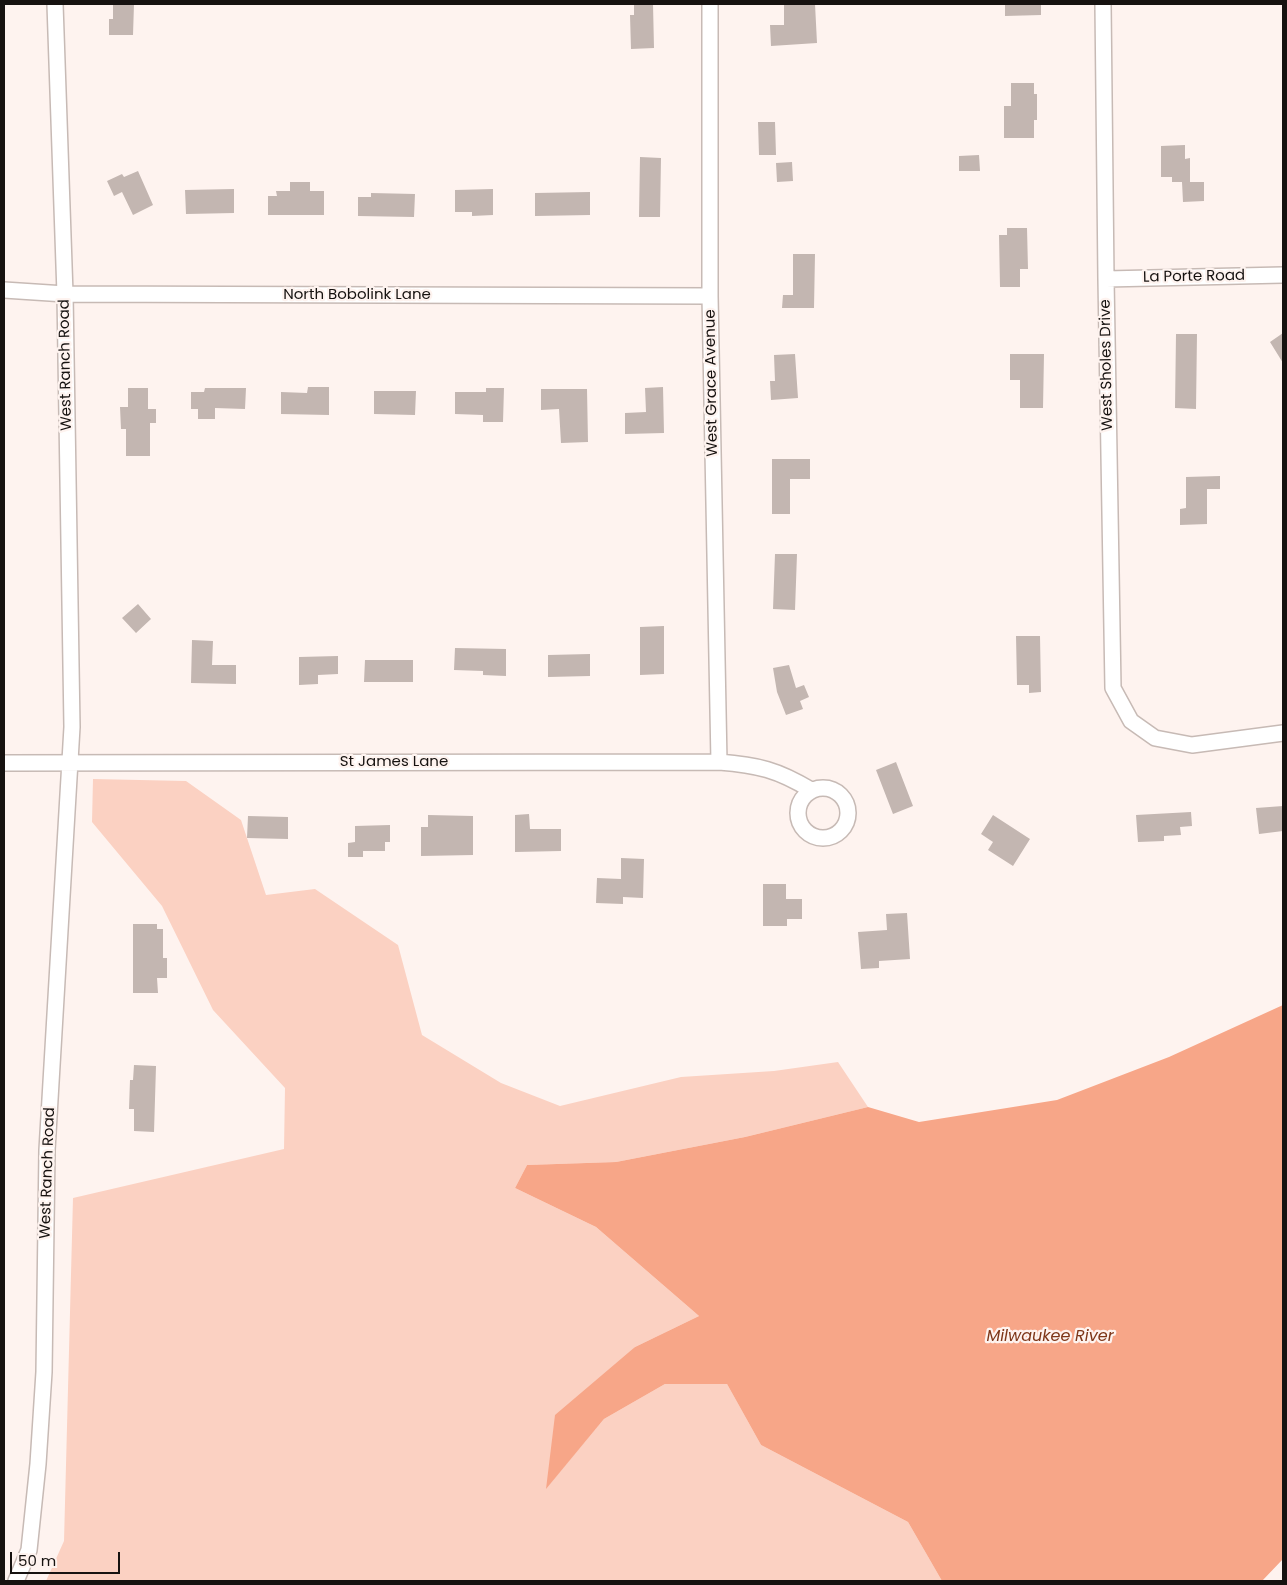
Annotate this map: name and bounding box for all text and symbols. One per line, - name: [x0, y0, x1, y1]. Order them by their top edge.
- street label: La Porte Road: [1143, 267, 1245, 287]
- street label: North Bobolink Lane: [283, 286, 431, 304]
- street label: West Ranch Road: [56, 299, 76, 431]
- street label: West Sholes Drive: [1097, 299, 1117, 431]
- street label: West Grace Avenue: [702, 309, 722, 457]
- street label: St James Lane: [340, 753, 448, 771]
- street label: West Ranch Road: [37, 1107, 59, 1239]
- water label: Milwaukee River: [986, 1327, 1114, 1347]
- scale bar: [12, 1542, 122, 1574]
- text: 50 m: [18, 1550, 56, 1571]

